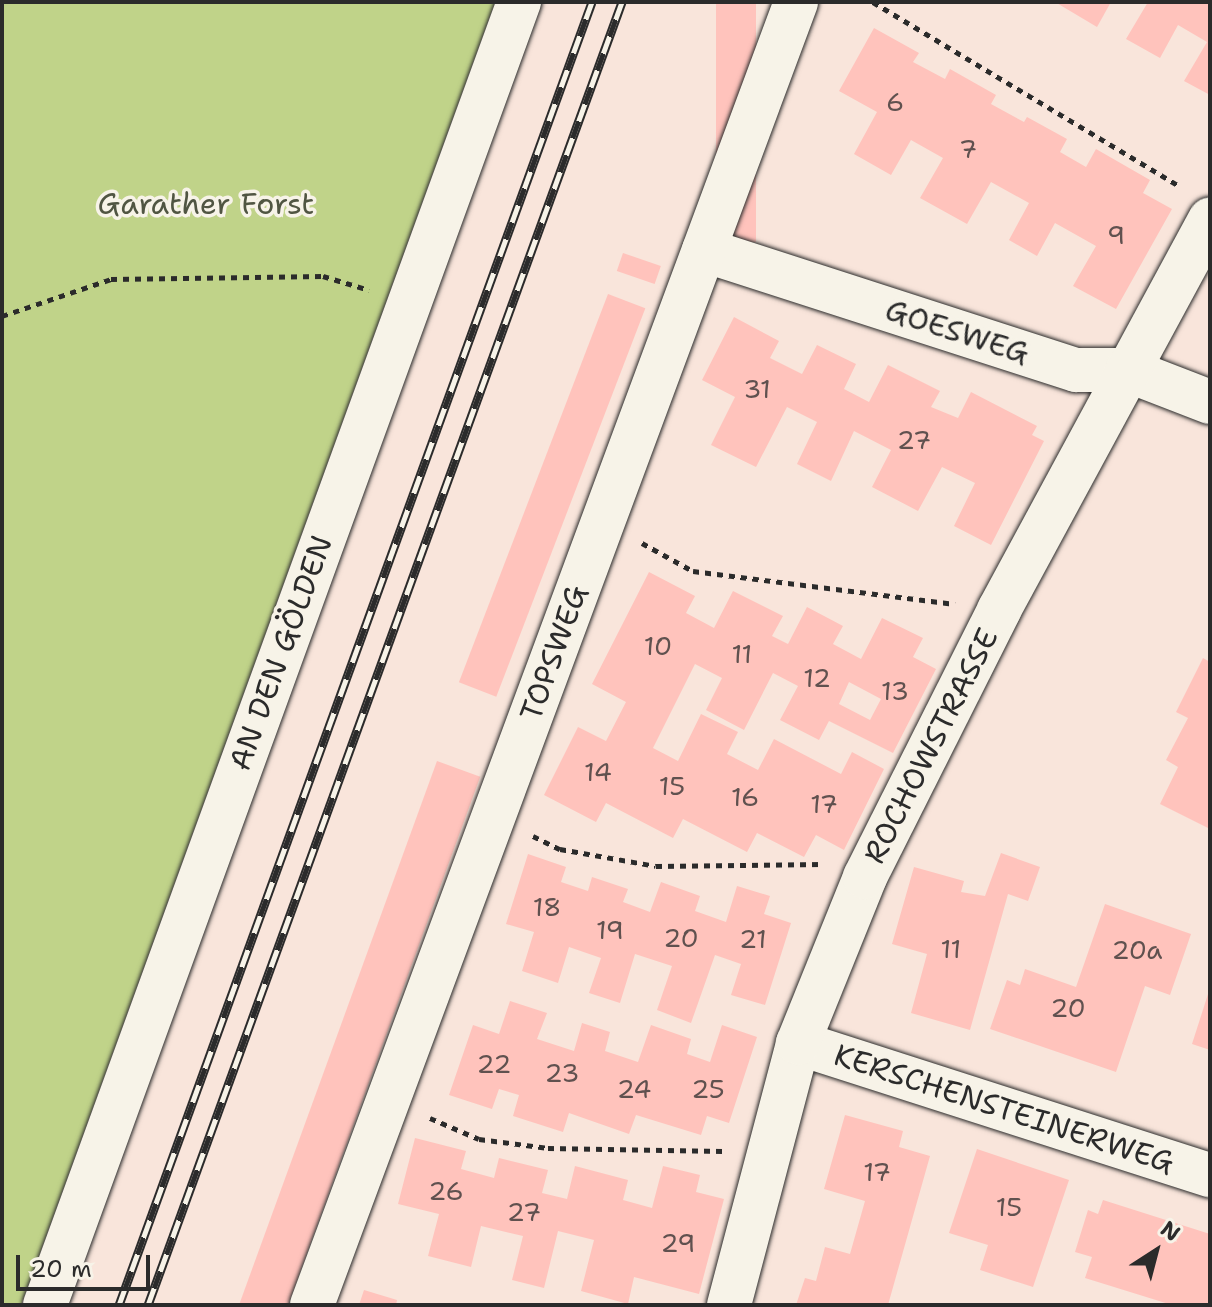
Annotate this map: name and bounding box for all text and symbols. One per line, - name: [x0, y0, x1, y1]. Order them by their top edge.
- house number: 6: [886, 86, 904, 118]
- house number: 7: [959, 133, 977, 165]
- park label: Garather Forst: [98, 186, 314, 222]
- house number: 9: [1107, 219, 1125, 251]
- street label: GOESWEG: [881, 292, 1033, 372]
- house number: 31: [743, 373, 771, 405]
- house number: 27: [897, 424, 931, 456]
- street label: AN DEN GÖLDEN: [222, 531, 340, 775]
- street label: TOPSWEG: [513, 580, 595, 726]
- street label: ROCHOWSTRASSE: [856, 622, 1006, 870]
- house number: 10: [644, 630, 672, 662]
- house number: 11: [732, 638, 752, 670]
- house number: 12: [803, 662, 831, 694]
- house number: 13: [881, 675, 909, 707]
- house number: 14: [584, 756, 612, 788]
- house number: 15: [659, 770, 685, 802]
- house number: 16: [731, 781, 759, 813]
- house number: 17: [810, 788, 838, 820]
- house number: 18: [533, 891, 561, 923]
- house number: 19: [596, 914, 624, 946]
- house number: 20: [663, 922, 699, 954]
- house number: 21: [739, 923, 767, 955]
- house number: 11: [941, 933, 961, 965]
- house number: 20a: [1111, 934, 1163, 966]
- house number: 20: [1050, 992, 1086, 1024]
- street label: KERSCHENSTEINERWEG: [830, 1037, 1178, 1181]
- house number: 22: [476, 1048, 512, 1080]
- house number: 23: [544, 1057, 580, 1089]
- house number: 24: [617, 1073, 651, 1105]
- house number: 25: [691, 1073, 725, 1105]
- house number: 17: [863, 1156, 891, 1188]
- house number: 26: [428, 1175, 464, 1207]
- house number: 15: [996, 1191, 1022, 1223]
- house number: 27: [507, 1196, 541, 1228]
- north arrow: [1116, 1211, 1196, 1291]
- text: N: [1155, 1214, 1186, 1248]
- house number: 29: [660, 1227, 696, 1259]
- scale bar: [20, 1239, 154, 1289]
- text: 20 m: [30, 1253, 92, 1285]

